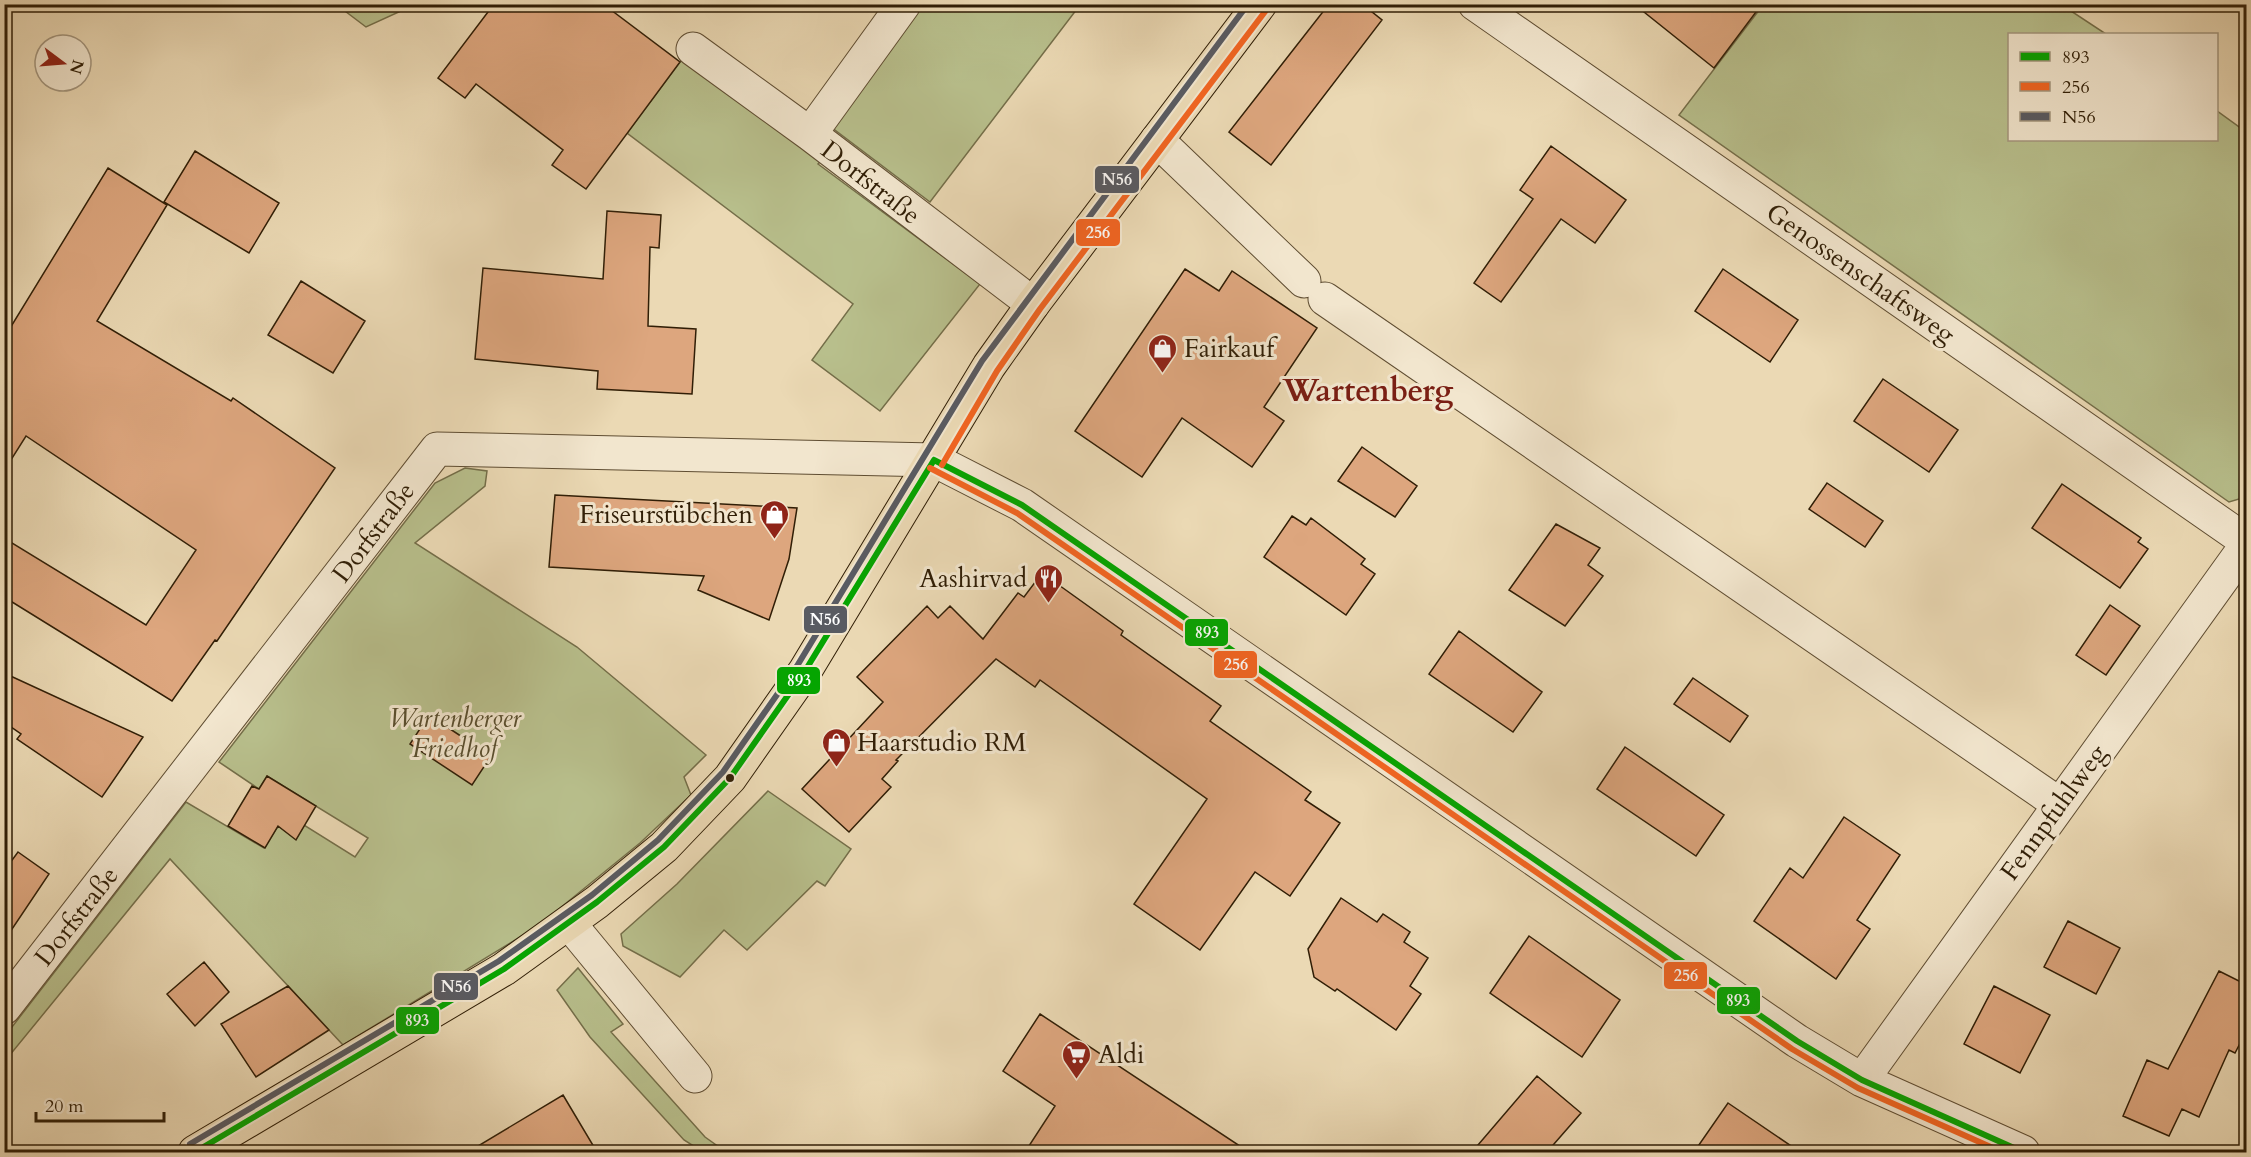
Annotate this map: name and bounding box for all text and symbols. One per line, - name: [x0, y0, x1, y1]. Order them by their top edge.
- north arrow: [33, 33, 93, 93]
- legend: [2008, 33, 2218, 141]
- text: 893: [2062, 45, 2090, 70]
- text: N: [64, 57, 89, 77]
- text: 256: [2062, 75, 2090, 100]
- text: N56: [2062, 105, 2096, 130]
- street label: Dorfstraße: [814, 132, 928, 232]
- line badge: N56: [1094, 165, 1140, 194]
- text: N56: [1102, 169, 1132, 191]
- street label: Genossenschaftsweg: [1759, 195, 1963, 352]
- line badge: 256: [1075, 218, 1121, 247]
- text: 256: [1086, 222, 1110, 244]
- place label: Fairkauf: [1184, 331, 1278, 366]
- shop icon: Fairkauf: [1147, 332, 1179, 374]
- district label: Wartenberg: [1282, 369, 1453, 413]
- street label: Dorfstraße: [324, 475, 423, 590]
- place label: Friseurstübchen: [579, 497, 753, 532]
- shop icon: Friseurstübchen: [758, 498, 790, 540]
- place label: Aashirvad: [919, 561, 1027, 596]
- restaurant icon: Aashirvad: [1032, 562, 1064, 604]
- line badge: N56: [803, 605, 848, 634]
- text: N56: [810, 609, 840, 631]
- line badge: 893: [1184, 618, 1229, 647]
- text: 893: [1195, 622, 1219, 644]
- line badge: 256: [1213, 650, 1258, 679]
- text: 256: [1224, 654, 1248, 676]
- line badge: 893: [776, 666, 821, 695]
- text: 893: [787, 670, 811, 692]
- park label: Wartenberger Friedhof: [389, 701, 523, 766]
- place label: Haarstudio RM: [857, 725, 1027, 760]
- shop icon: Haarstudio RM: [820, 726, 852, 768]
- street label: Fennpfuhlweg: [1992, 737, 2115, 887]
- unlabelled marker: [724, 772, 736, 784]
- street label: Dorfstraße: [26, 859, 126, 973]
- line badge: 256: [1663, 961, 1708, 990]
- text: 256: [1674, 965, 1698, 987]
- line badge: N56: [433, 972, 479, 1001]
- text: N56: [441, 976, 471, 998]
- line badge: 893: [1716, 986, 1761, 1015]
- text: 893: [1726, 990, 1750, 1012]
- line badge: 893: [395, 1006, 440, 1035]
- text: 893: [405, 1010, 429, 1032]
- place label: Aldi: [1098, 1037, 1144, 1072]
- supermarket icon: Aldi: [1061, 1038, 1093, 1080]
- scale bar: [36, 1085, 164, 1123]
- text: 20 m: [45, 1094, 84, 1119]

